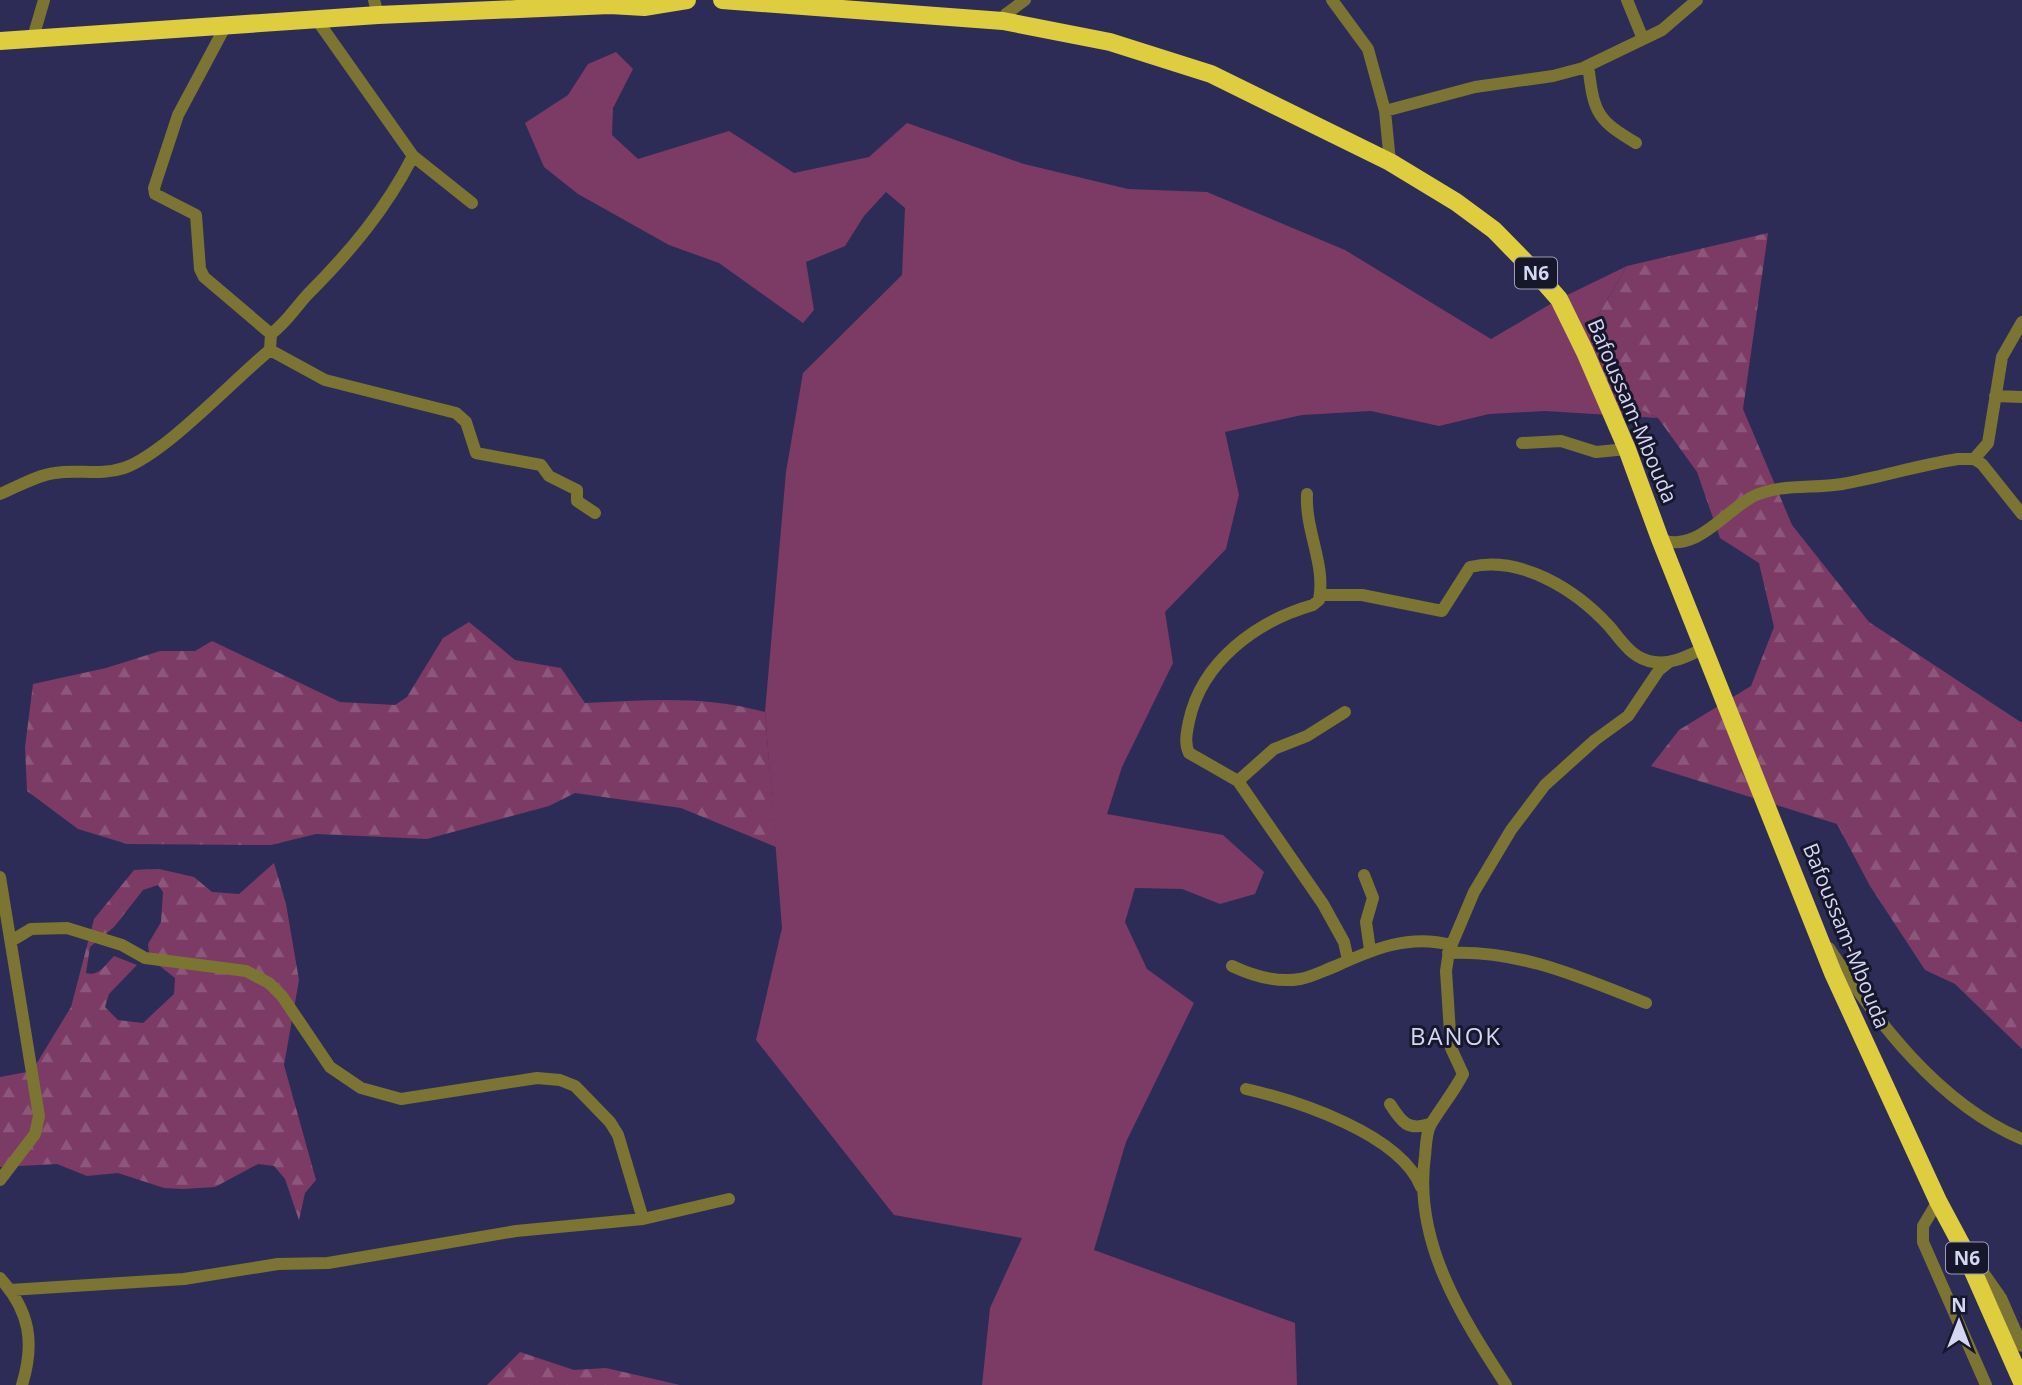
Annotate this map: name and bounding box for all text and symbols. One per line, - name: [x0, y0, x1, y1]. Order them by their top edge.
- road number: N6: [1515, 258, 1557, 288]
- street label: Bafoussam-Mbouda: [1581, 314, 1684, 507]
- street label: Bafoussam-Mbouda: [1797, 839, 1897, 1032]
- district label: BANOK: [1410, 1019, 1502, 1052]
- road number: N6: [1946, 1242, 1988, 1274]
- north arrow: [1924, 1287, 1994, 1357]
- text: N: [1951, 1292, 1967, 1318]

